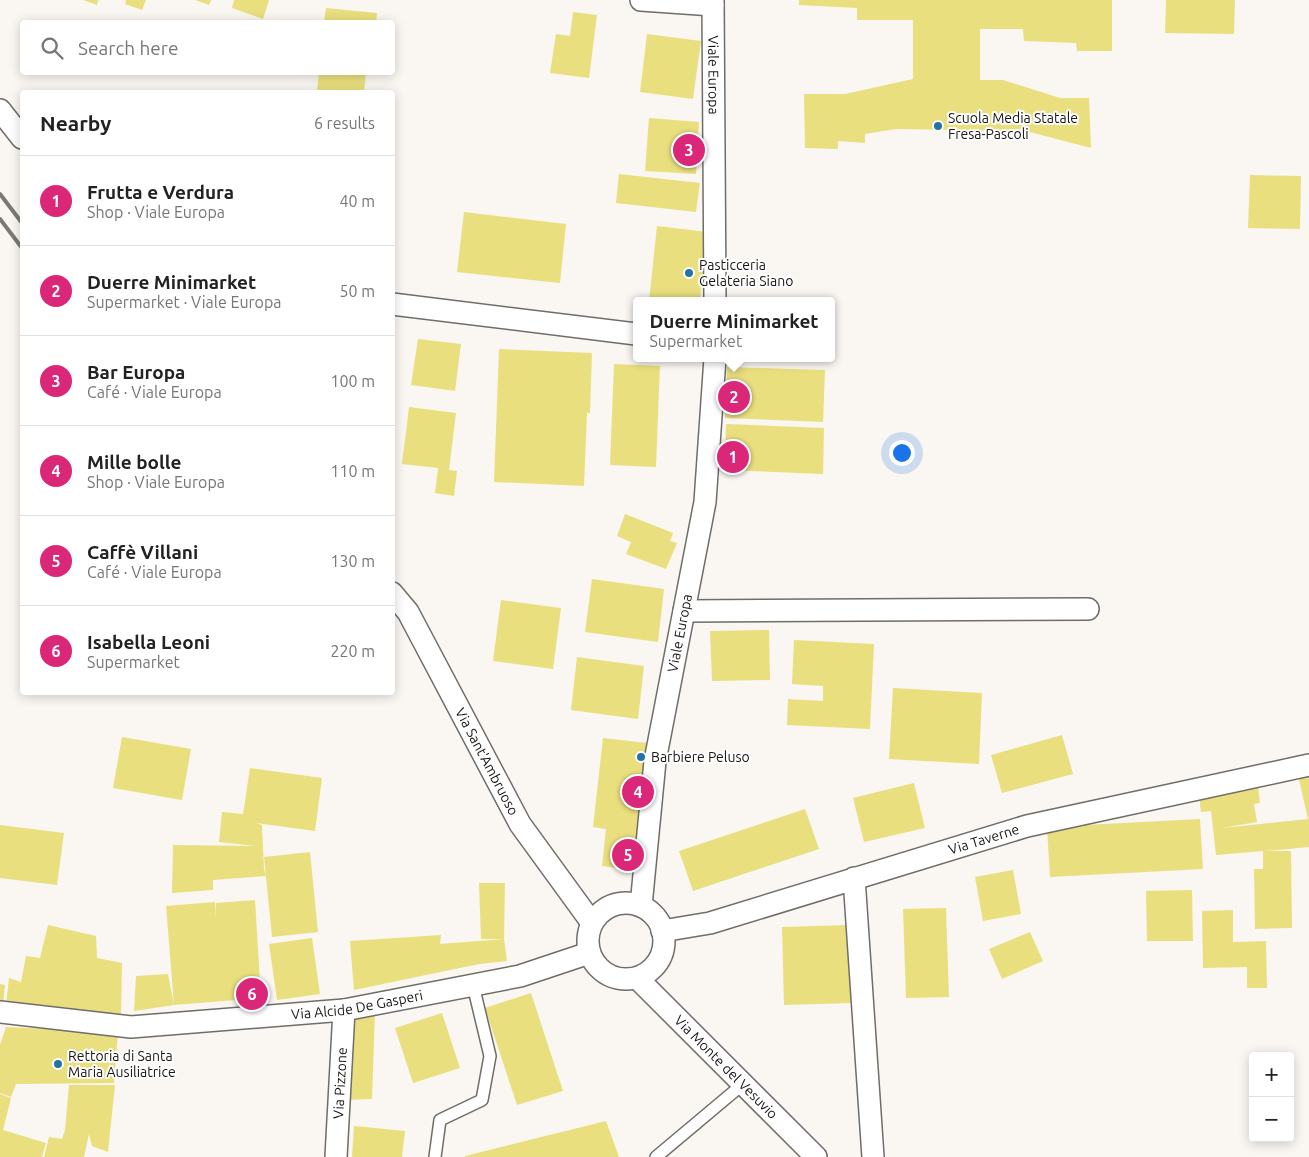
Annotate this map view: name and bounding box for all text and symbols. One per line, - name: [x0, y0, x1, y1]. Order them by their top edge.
- search box: [20, 20, 395, 75]
- icon: search: [38, 34, 66, 62]
- street label: Viale Europa: [705, 35, 722, 115]
- text: Search here: [78, 37, 178, 59]
- place label: Scuola Media Statale Fresa-Pascoli: [948, 110, 1078, 142]
- text: Nearby: [40, 111, 111, 135]
- text: 6 results: [314, 114, 375, 132]
- marker: Scuola Media Statale Fresa-Pascoli: [932, 120, 944, 132]
- pin: 3: [673, 131, 705, 169]
- text: Frutta e Verdura: [87, 181, 234, 203]
- text: 1: [51, 192, 61, 210]
- text: 40 m: [339, 192, 375, 210]
- text: Shop · Viale Europa: [87, 203, 225, 221]
- place label: Pasticceria Gelateria Siano: [699, 257, 793, 289]
- marker: Pasticceria Gelateria Siano: [683, 267, 695, 279]
- text: Duerre Minimarket: [87, 271, 256, 293]
- text: 2: [51, 282, 61, 300]
- text: 50 m: [339, 282, 375, 300]
- text: Supermarket · Viale Europa: [87, 293, 282, 311]
- popup: [633, 297, 835, 362]
- text: Duerre Minimarket: [649, 310, 819, 332]
- text: Supermarket: [649, 332, 742, 350]
- text: Bar Europa: [87, 361, 185, 383]
- text: 3: [51, 372, 61, 390]
- text: 100 m: [330, 372, 375, 390]
- pin: 2: [718, 378, 750, 416]
- text: Café · Viale Europa: [87, 383, 222, 401]
- pin: 1: [717, 438, 749, 476]
- your location: [889, 440, 915, 466]
- text: Mille bolle: [87, 451, 181, 473]
- text: 4: [51, 462, 61, 480]
- text: 110 m: [330, 462, 375, 480]
- text: Shop · Viale Europa: [87, 473, 225, 491]
- text: Caffè Villani: [87, 541, 198, 563]
- text: 5: [51, 552, 61, 570]
- text: 130 m: [330, 552, 375, 570]
- text: Café · Viale Europa: [87, 563, 222, 581]
- street label: Viale Europa: [664, 593, 695, 673]
- text: Isabella Leoni: [87, 631, 210, 653]
- text: 6: [51, 642, 61, 660]
- text: 220 m: [330, 642, 375, 660]
- text: Supermarket: [87, 653, 180, 671]
- street label: Via Sant'Ambruoso: [452, 705, 522, 818]
- place label: Barbiere Peluso: [651, 749, 750, 765]
- marker: Barbiere Peluso: [635, 751, 647, 763]
- pin: 4: [622, 773, 654, 811]
- street label: Via Taverne: [946, 821, 1021, 858]
- pin: 5: [612, 836, 644, 874]
- pin: 6: [236, 975, 268, 1013]
- street label: Via Alcide De Gasperi: [290, 987, 424, 1022]
- street label: Via Monte del Vesuvio: [671, 1012, 781, 1122]
- street label: Via Pizzone: [330, 1047, 350, 1119]
- place label: Rettoria di Santa Maria Ausiliatrice: [68, 1048, 176, 1080]
- map controls: [1249, 1052, 1294, 1142]
- button: +: [1249, 1052, 1294, 1097]
- marker: Rettoria di Santa Maria Ausiliatrice: [52, 1058, 64, 1070]
- button: −: [1249, 1097, 1294, 1142]

